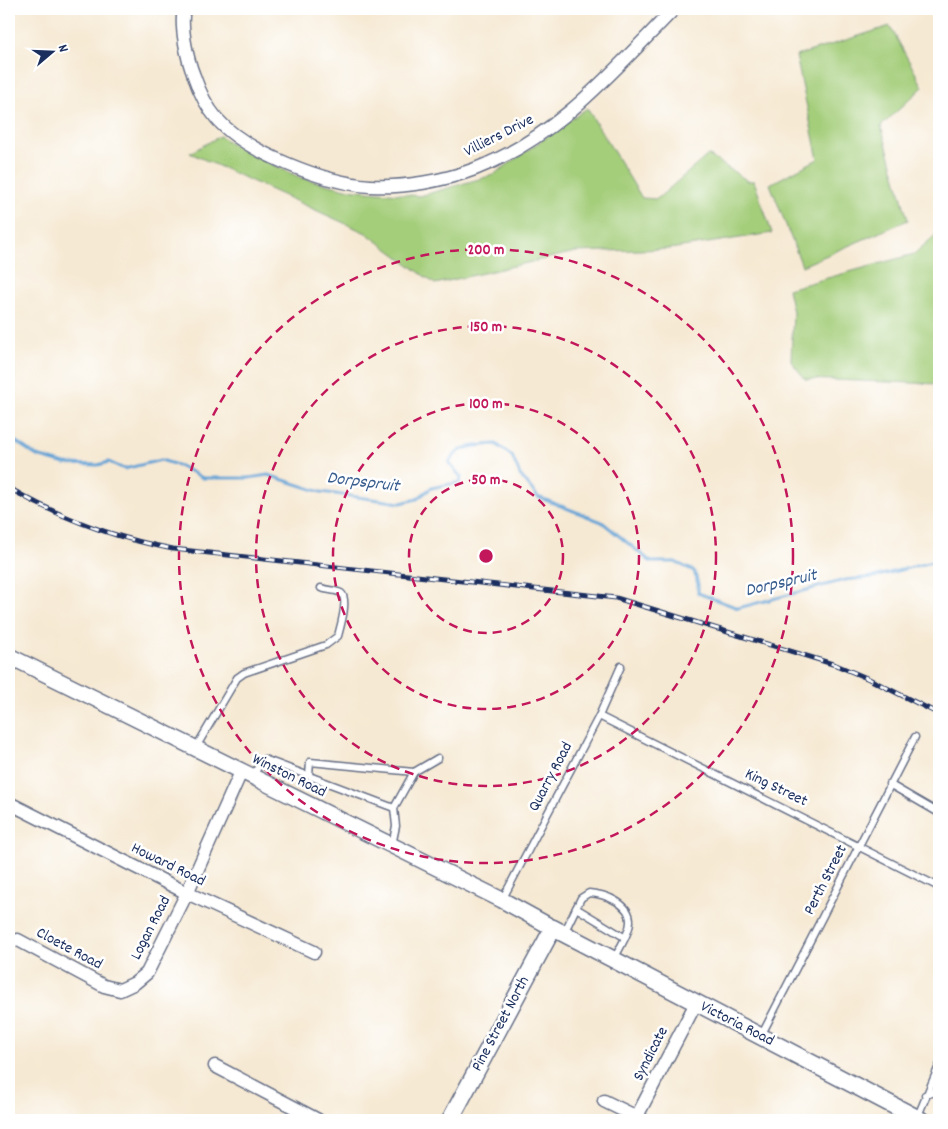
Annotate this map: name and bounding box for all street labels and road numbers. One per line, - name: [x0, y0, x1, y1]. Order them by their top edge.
- street label: Villiers Drive: [460, 109, 538, 163]
- street label: Quarry Road: [523, 738, 579, 816]
- street label: Winston Road: [248, 748, 330, 804]
- street label: King Street: [741, 763, 811, 813]
- street label: Howard Road: [127, 837, 209, 893]
- street label: Perth Street: [798, 841, 854, 919]
- street label: Logan Road: [125, 892, 177, 964]
- street label: Cloete Road: [32, 922, 106, 976]
- street label: Pine Street North: [466, 972, 536, 1076]
- street label: Victoria Road: [696, 996, 778, 1052]
- street label: Syndicate: [628, 1023, 674, 1085]

